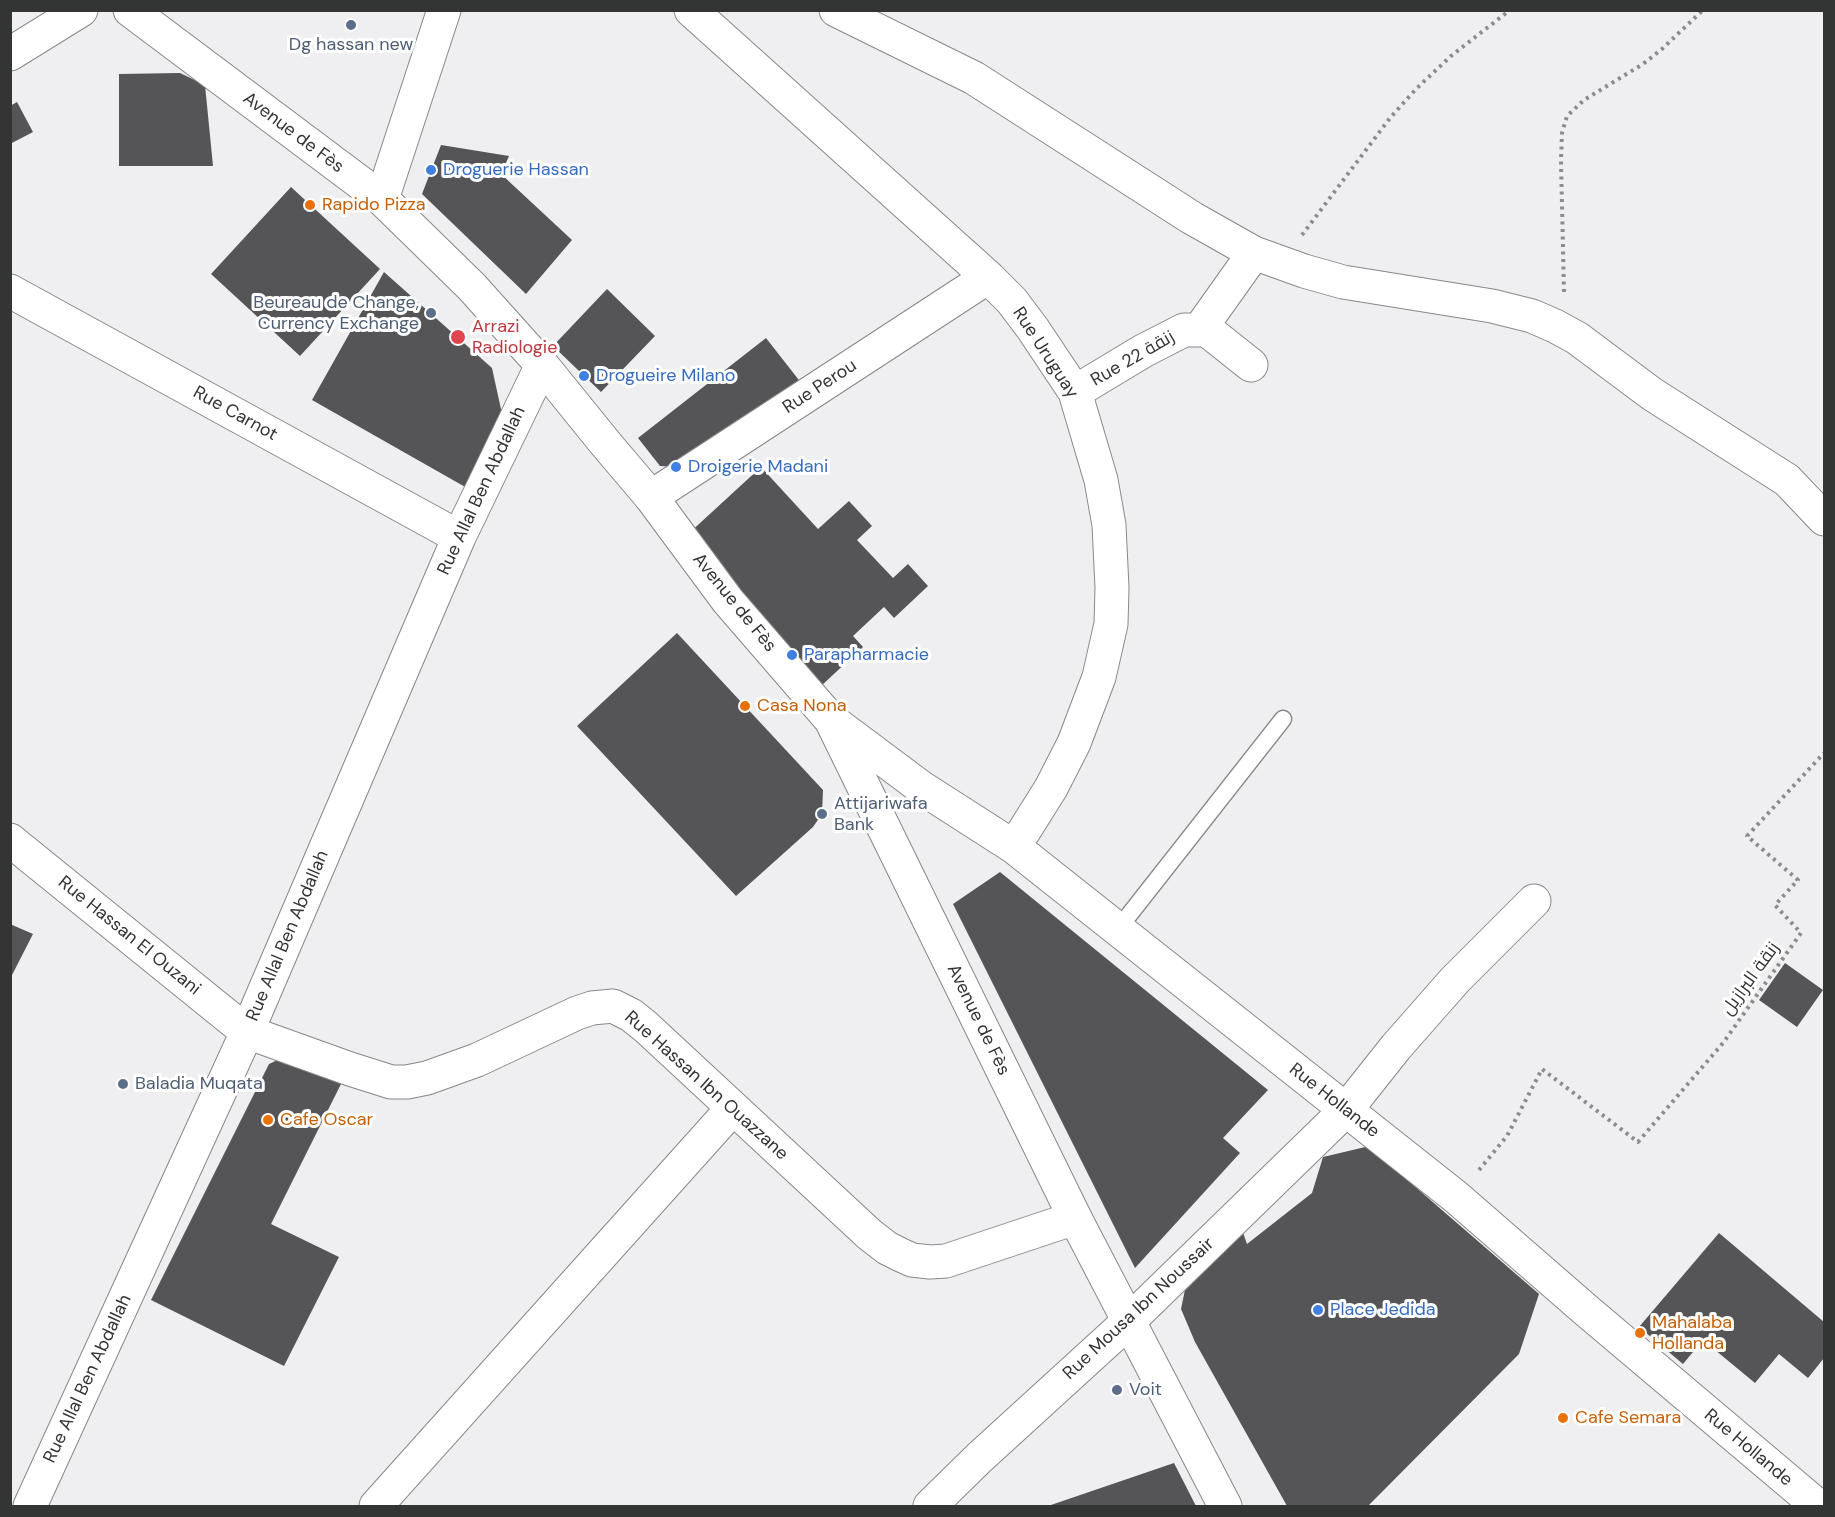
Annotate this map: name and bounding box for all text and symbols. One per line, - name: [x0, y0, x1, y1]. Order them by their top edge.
- marker: Dg hassan new: [344, 18, 358, 32]
- place label: Dg hassan new: [289, 34, 413, 56]
- street label: Avenue de Fès: [238, 88, 348, 178]
- place label: Droguerie Hassan: [443, 159, 589, 181]
- marker: Droguerie Hassan: [424, 163, 438, 177]
- place label: Rapido Pizza: [322, 194, 426, 216]
- marker: Rapido Pizza: [303, 198, 317, 212]
- place label: Beureau de Change, Currency Exchange: [253, 292, 419, 334]
- street label: Rue Uruguay: [1007, 303, 1083, 403]
- marker: Beureau de Change, Currency Exchange: [424, 306, 438, 320]
- place label: Arrazi Radiologie: [472, 316, 557, 358]
- street label: Rue 22 زنقة: [1087, 326, 1179, 392]
- marker: Arrazi Radiologie: [449, 328, 467, 346]
- street label: Rue Perou: [779, 355, 861, 419]
- place label: Drogueire Milano: [596, 365, 735, 387]
- marker: Drogueire Milano: [577, 369, 591, 383]
- street label: Rue Carnot: [189, 382, 281, 446]
- street label: Rue Allal Ben Abdallah: [433, 403, 531, 579]
- place label: Droigerie Madani: [688, 456, 828, 478]
- marker: Droigerie Madani: [669, 460, 683, 474]
- street label: Avenue de Fès: [688, 549, 780, 657]
- place label: Parapharmacie: [804, 644, 929, 666]
- marker: Parapharmacie: [785, 648, 799, 662]
- place label: Casa Nona: [757, 695, 847, 717]
- marker: Casa Nona: [738, 699, 752, 713]
- place label: Attijariwafa Bank: [834, 793, 928, 836]
- marker: Attijariwafa Bank: [815, 807, 829, 821]
- street label: Rue Allal Ben Abdallah: [242, 847, 334, 1025]
- street label: Rue Hassan El Ouzani: [53, 872, 205, 1000]
- street label: زنقة البرازيل: [1717, 938, 1785, 1020]
- street label: Avenue de Fès: [942, 961, 1014, 1079]
- street label: Rue Hassan Ibn Ouazzane: [620, 1007, 792, 1165]
- street label: Rue Hollande: [1285, 1059, 1383, 1143]
- place label: Baladia Muqata: [135, 1073, 263, 1095]
- marker: Baladia Muqata: [116, 1077, 130, 1091]
- place label: Cafe Oscar: [280, 1109, 373, 1131]
- marker: Cafe Oscar: [261, 1113, 275, 1127]
- street label: Rue Mousa Ibn Noussair: [1059, 1233, 1219, 1385]
- street label: Rue Allal Ben Abdallah: [39, 1291, 137, 1467]
- place label: Place Jedida: [1330, 1299, 1435, 1321]
- marker: Place Jedida: [1311, 1303, 1325, 1317]
- place label: Mahalaba Hollanda: [1652, 1312, 1732, 1354]
- marker: Mahalaba Hollanda: [1633, 1326, 1647, 1340]
- place label: Voit: [1129, 1379, 1162, 1401]
- marker: Voit: [1110, 1383, 1124, 1397]
- street label: Rue Hollande: [1699, 1405, 1797, 1491]
- place label: Cafe Semara: [1575, 1407, 1681, 1429]
- marker: Cafe Semara: [1556, 1411, 1570, 1425]

